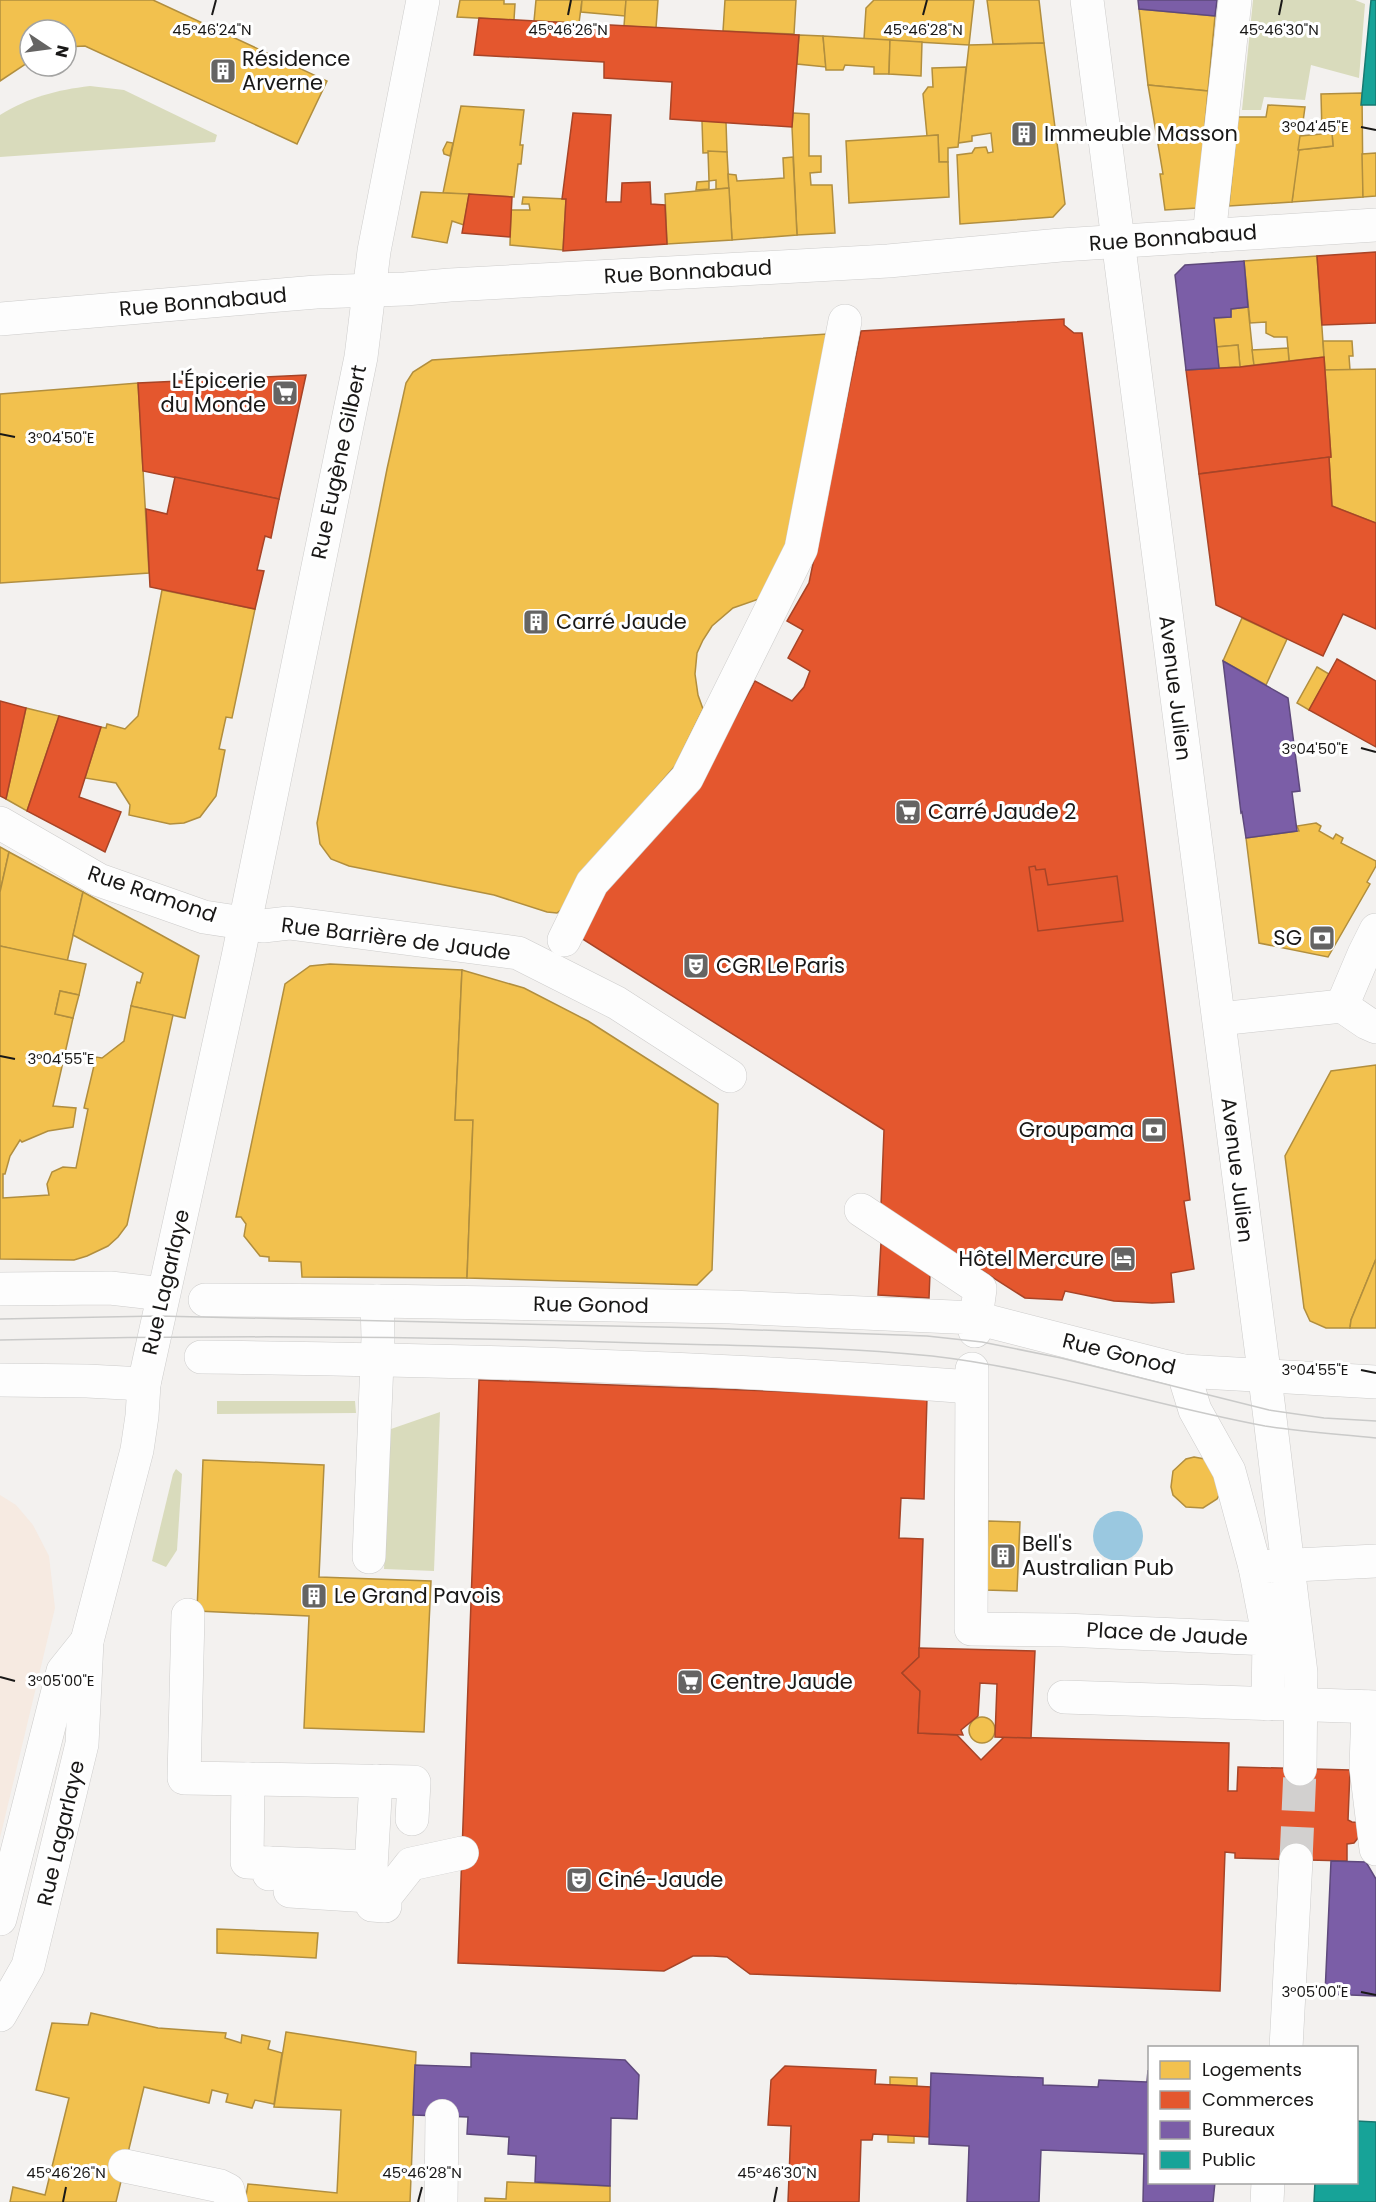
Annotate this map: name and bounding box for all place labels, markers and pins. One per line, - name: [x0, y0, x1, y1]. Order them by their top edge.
- place label: Résidence Arverne: [242, 44, 350, 97]
- building icon: Résidence Arverne: [208, 56, 238, 86]
- building icon: Immeuble Masson: [1009, 119, 1039, 149]
- place label: Immeuble Masson: [1044, 119, 1238, 148]
- place label: L'Épicerie du Monde: [161, 366, 266, 419]
- supermarket icon: L'Épicerie du Monde: [270, 378, 300, 408]
- building icon: Carré Jaude: [521, 607, 551, 637]
- place label: Carré Jaude: [556, 607, 687, 636]
- supermarket icon: Carré Jaude 2: [893, 797, 923, 827]
- place label: Carré Jaude 2: [928, 797, 1076, 826]
- place label: SG: [1273, 923, 1302, 952]
- bank icon: SG: [1307, 923, 1337, 953]
- theatre icon: CGR Le Paris: [681, 951, 711, 981]
- place label: CGR Le Paris: [716, 951, 845, 980]
- place label: Groupama: [1019, 1115, 1134, 1144]
- bank icon: Groupama: [1139, 1115, 1169, 1145]
- place label: Hôtel Mercure: [959, 1244, 1104, 1273]
- hotel icon: Hôtel Mercure: [1108, 1244, 1138, 1274]
- place label: Bell's Australian Pub: [1022, 1529, 1174, 1582]
- building icon: Bell's Australian Pub: [988, 1541, 1018, 1571]
- building icon: Le Grand Pavois: [299, 1581, 329, 1611]
- place label: Le Grand Pavois: [334, 1581, 501, 1610]
- supermarket icon: Centre Jaude: [675, 1667, 705, 1697]
- place label: Centre Jaude: [710, 1667, 853, 1696]
- theatre icon: Ciné-Jaude: [564, 1865, 594, 1895]
- place label: Ciné-Jaude: [598, 1865, 723, 1894]

